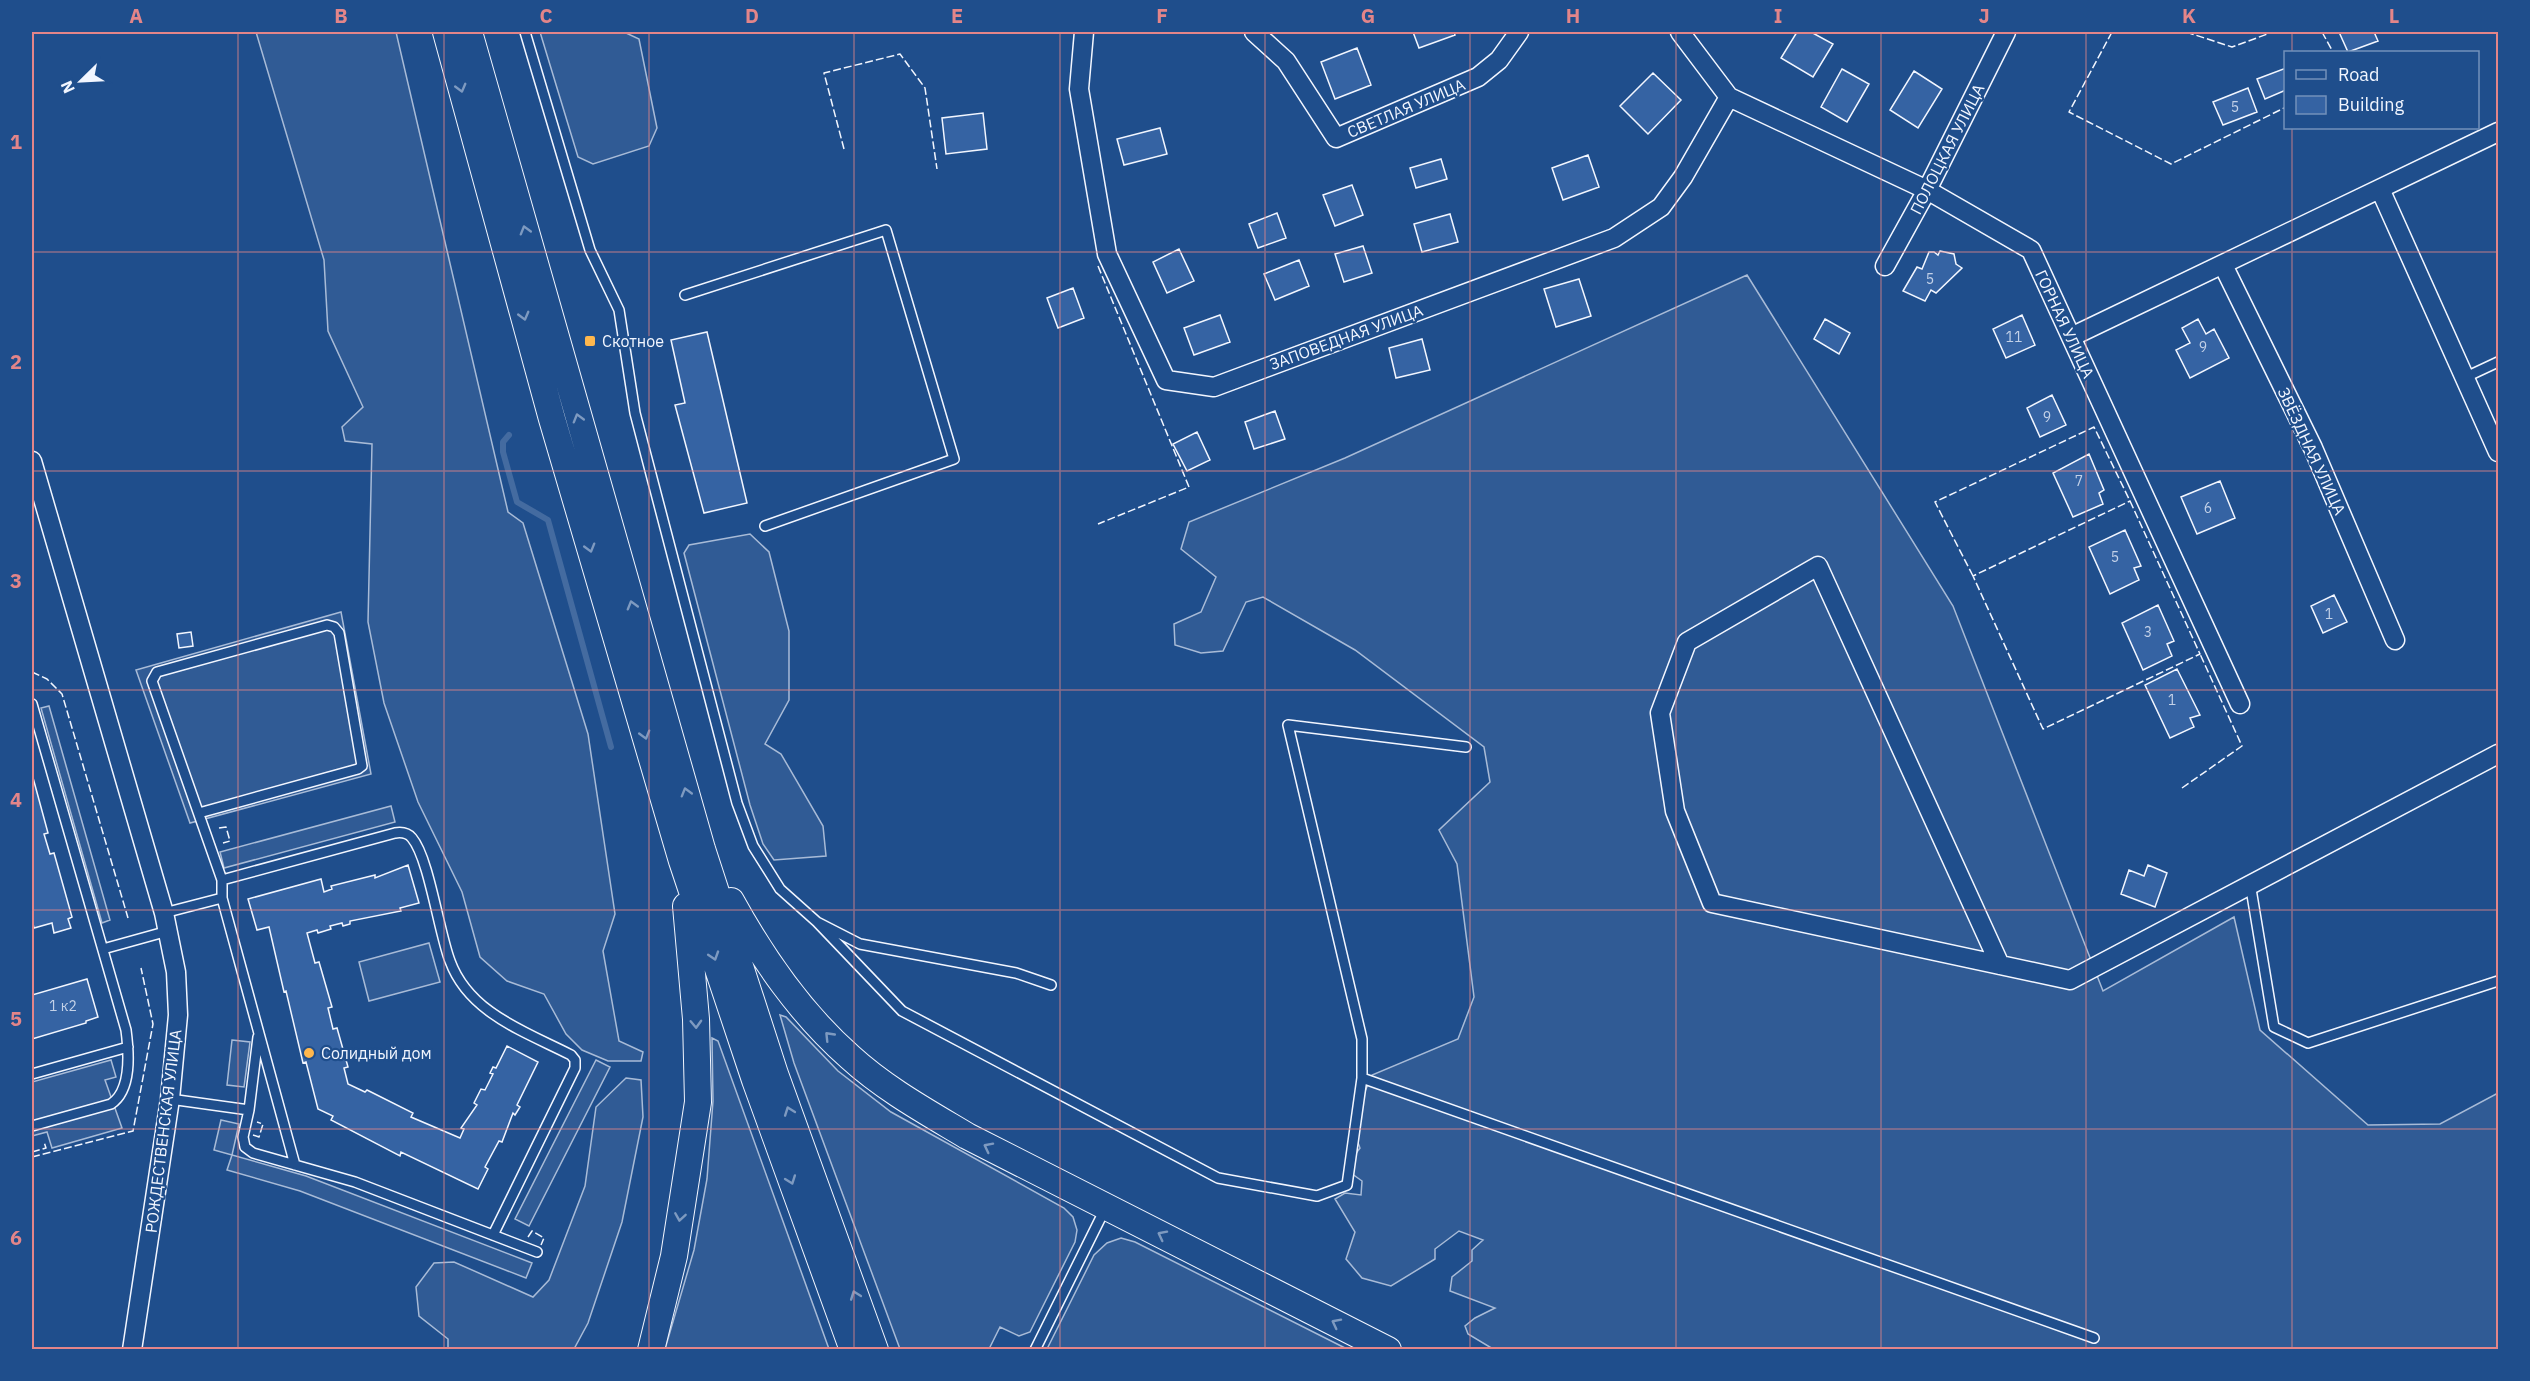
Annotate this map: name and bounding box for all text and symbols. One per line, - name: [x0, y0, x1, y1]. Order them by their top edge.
- text: A: [129, 2, 143, 29]
- text: B: [334, 2, 348, 29]
- text: C: [539, 2, 553, 29]
- text: D: [745, 2, 759, 29]
- text: E: [951, 2, 963, 29]
- text: F: [1156, 2, 1168, 29]
- text: G: [1361, 2, 1375, 29]
- text: H: [1566, 2, 1580, 29]
- text: I: [1774, 2, 1782, 29]
- text: J: [1978, 2, 1990, 29]
- text: K: [2182, 2, 2196, 29]
- text: L: [2389, 2, 2399, 29]
- north arrow: [51, 51, 111, 111]
- legend: [2284, 51, 2479, 129]
- text: Road: [2338, 63, 2379, 86]
- street label: СВЕТЛАЯ УЛИЦА: [1344, 74, 1468, 142]
- text: N: [56, 78, 79, 96]
- street label: ПОЛОЦКАЯ УЛИЦА: [1905, 80, 1989, 218]
- one-way arrow: [454, 82, 466, 93]
- text: Building: [2338, 93, 2405, 116]
- house number: 5: [2231, 98, 2239, 116]
- text: 1: [10, 128, 22, 155]
- one-way arrow: [520, 225, 532, 236]
- street label: ГОРНАЯ УЛИЦА: [2031, 267, 2099, 381]
- house number: 5: [1926, 270, 1934, 288]
- street label: ЗАПОВЕДНАЯ УЛИЦА: [1267, 300, 1425, 374]
- one-way arrow: [517, 311, 529, 321]
- house number: 11: [2006, 328, 2022, 346]
- place label: Скотное: [602, 331, 664, 351]
- marker: Скотное: [583, 334, 597, 348]
- house number: 9: [2199, 338, 2207, 356]
- text: 2: [10, 348, 22, 375]
- street label: ЗВЁЗДНАЯ УЛИЦА: [2274, 384, 2350, 518]
- house number: 9: [2043, 408, 2051, 426]
- one-way arrow: [573, 413, 585, 424]
- house number: 7: [2075, 472, 2083, 490]
- house number: 6: [2204, 499, 2212, 517]
- one-way arrow: [583, 542, 595, 553]
- house number: 5: [2111, 548, 2119, 566]
- text: 3: [10, 567, 22, 594]
- one-way arrow: [627, 600, 639, 611]
- house number: 1: [2325, 605, 2333, 623]
- house number: 3: [2144, 623, 2152, 641]
- house number: 1: [2168, 691, 2176, 709]
- one-way arrow: [638, 729, 650, 740]
- text: 4: [10, 786, 22, 813]
- one-way arrow: [681, 787, 693, 798]
- one-way arrow: [707, 950, 719, 961]
- house number: 1 к2: [49, 997, 77, 1015]
- text: 5: [10, 1005, 22, 1032]
- one-way arrow: [690, 1019, 703, 1028]
- street label: РОЖДЕСТВЕНСКАЯ УЛИЦА: [141, 1028, 185, 1234]
- one-way arrow: [825, 1033, 836, 1043]
- place label: Солидный дом: [321, 1043, 432, 1063]
- marker: Солидный дом: [302, 1046, 316, 1060]
- one-way arrow: [783, 1106, 796, 1117]
- one-way arrow: [984, 1142, 995, 1154]
- one-way arrow: [784, 1175, 797, 1185]
- one-way arrow: [674, 1212, 687, 1222]
- text: 6: [10, 1224, 22, 1251]
- one-way arrow: [1157, 1231, 1168, 1243]
- one-way arrow: [850, 1290, 863, 1300]
- one-way arrow: [1332, 1319, 1342, 1330]

